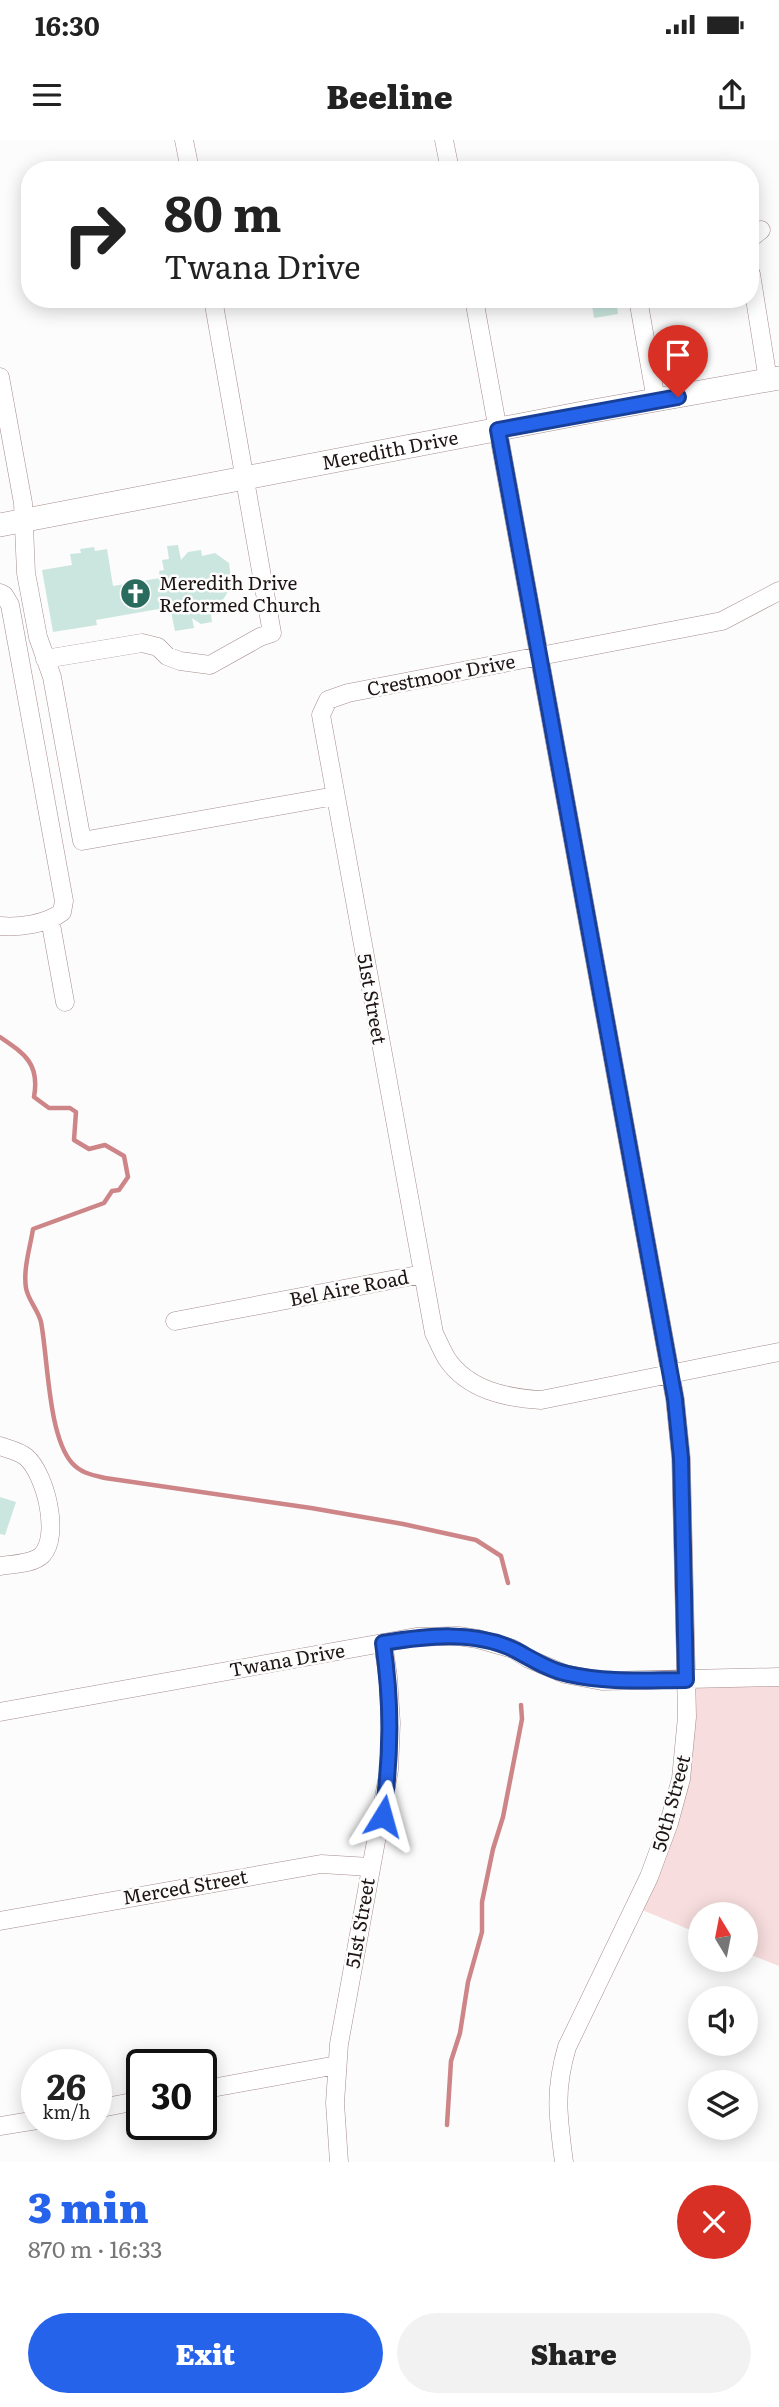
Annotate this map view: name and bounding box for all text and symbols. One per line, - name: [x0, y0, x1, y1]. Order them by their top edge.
- text: 16:30: [35, 5, 100, 44]
- text: Beeline: [326, 71, 453, 119]
- icon: menu: [28, 76, 66, 114]
- icon: share: [713, 76, 751, 114]
- text: 80 m: [164, 174, 282, 247]
- icon: right: [49, 189, 140, 280]
- text: Twana Drive: [164, 241, 361, 289]
- pin: [648, 325, 708, 397]
- icon: arrive: [659, 336, 697, 374]
- street label: Meredith Drive: [319, 422, 460, 476]
- place label: Meredith Drive Reformed Church: [159, 568, 321, 618]
- church icon: Meredith Drive Reformed Church: [119, 577, 153, 611]
- street label: Crestmoor Drive: [364, 646, 517, 702]
- street label: 51st Street: [351, 951, 395, 1047]
- street label: Bel Aire Road: [287, 1262, 411, 1312]
- street label: Twana Drive: [227, 1635, 347, 1683]
- street label: 50th Street: [644, 1751, 696, 1854]
- position arrow: [346, 1779, 420, 1853]
- street label: Merced Street: [120, 1861, 250, 1911]
- street label: 51st Street: [337, 1875, 381, 1970]
- north arrow: [688, 1902, 758, 1972]
- map controls: [688, 1902, 758, 2140]
- button: sound: [688, 1986, 758, 2056]
- speed limit sign: 30: [126, 2049, 217, 2140]
- text: 26: [47, 2059, 86, 2111]
- button: layers: [688, 2070, 758, 2140]
- text: km/h: [43, 2098, 90, 2125]
- text: 3 min: [28, 2174, 149, 2236]
- button: close: [677, 2185, 751, 2259]
- text: 870 m · 16:33: [28, 2231, 163, 2265]
- button: Exit: [28, 2313, 383, 2393]
- button: Share: [397, 2313, 751, 2393]

